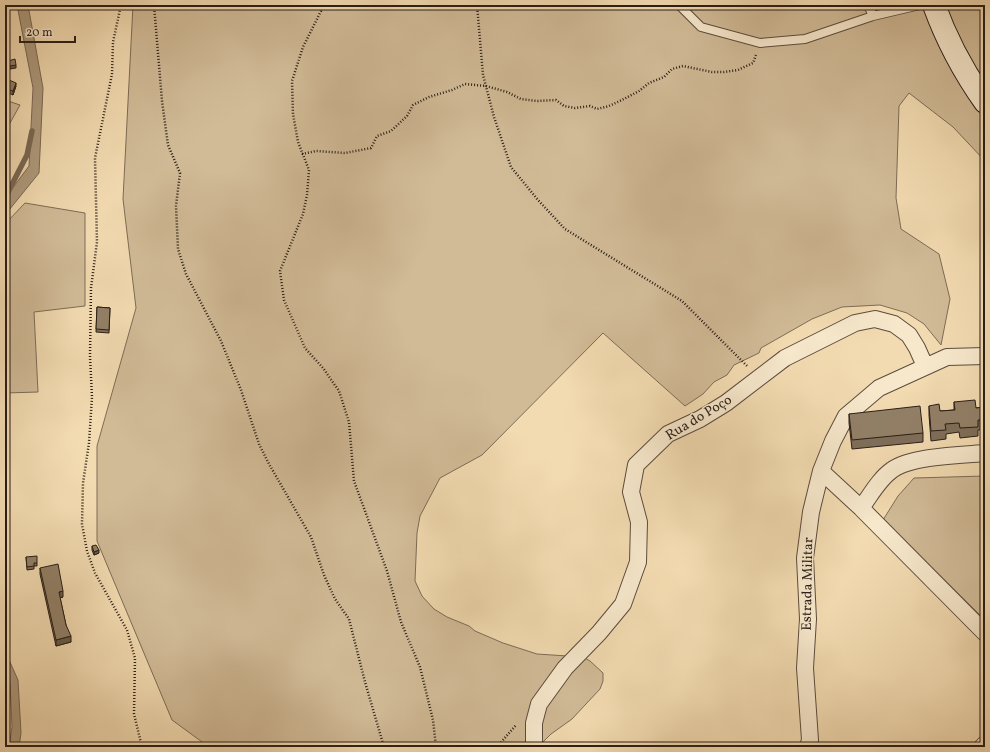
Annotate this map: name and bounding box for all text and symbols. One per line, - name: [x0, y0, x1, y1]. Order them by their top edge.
- scale bar: [20, 18, 75, 44]
- text: 20 m: [26, 25, 53, 41]
- street label: Rua do Poço: [662, 391, 736, 445]
- street label: Estrada Militar: [798, 537, 818, 631]

